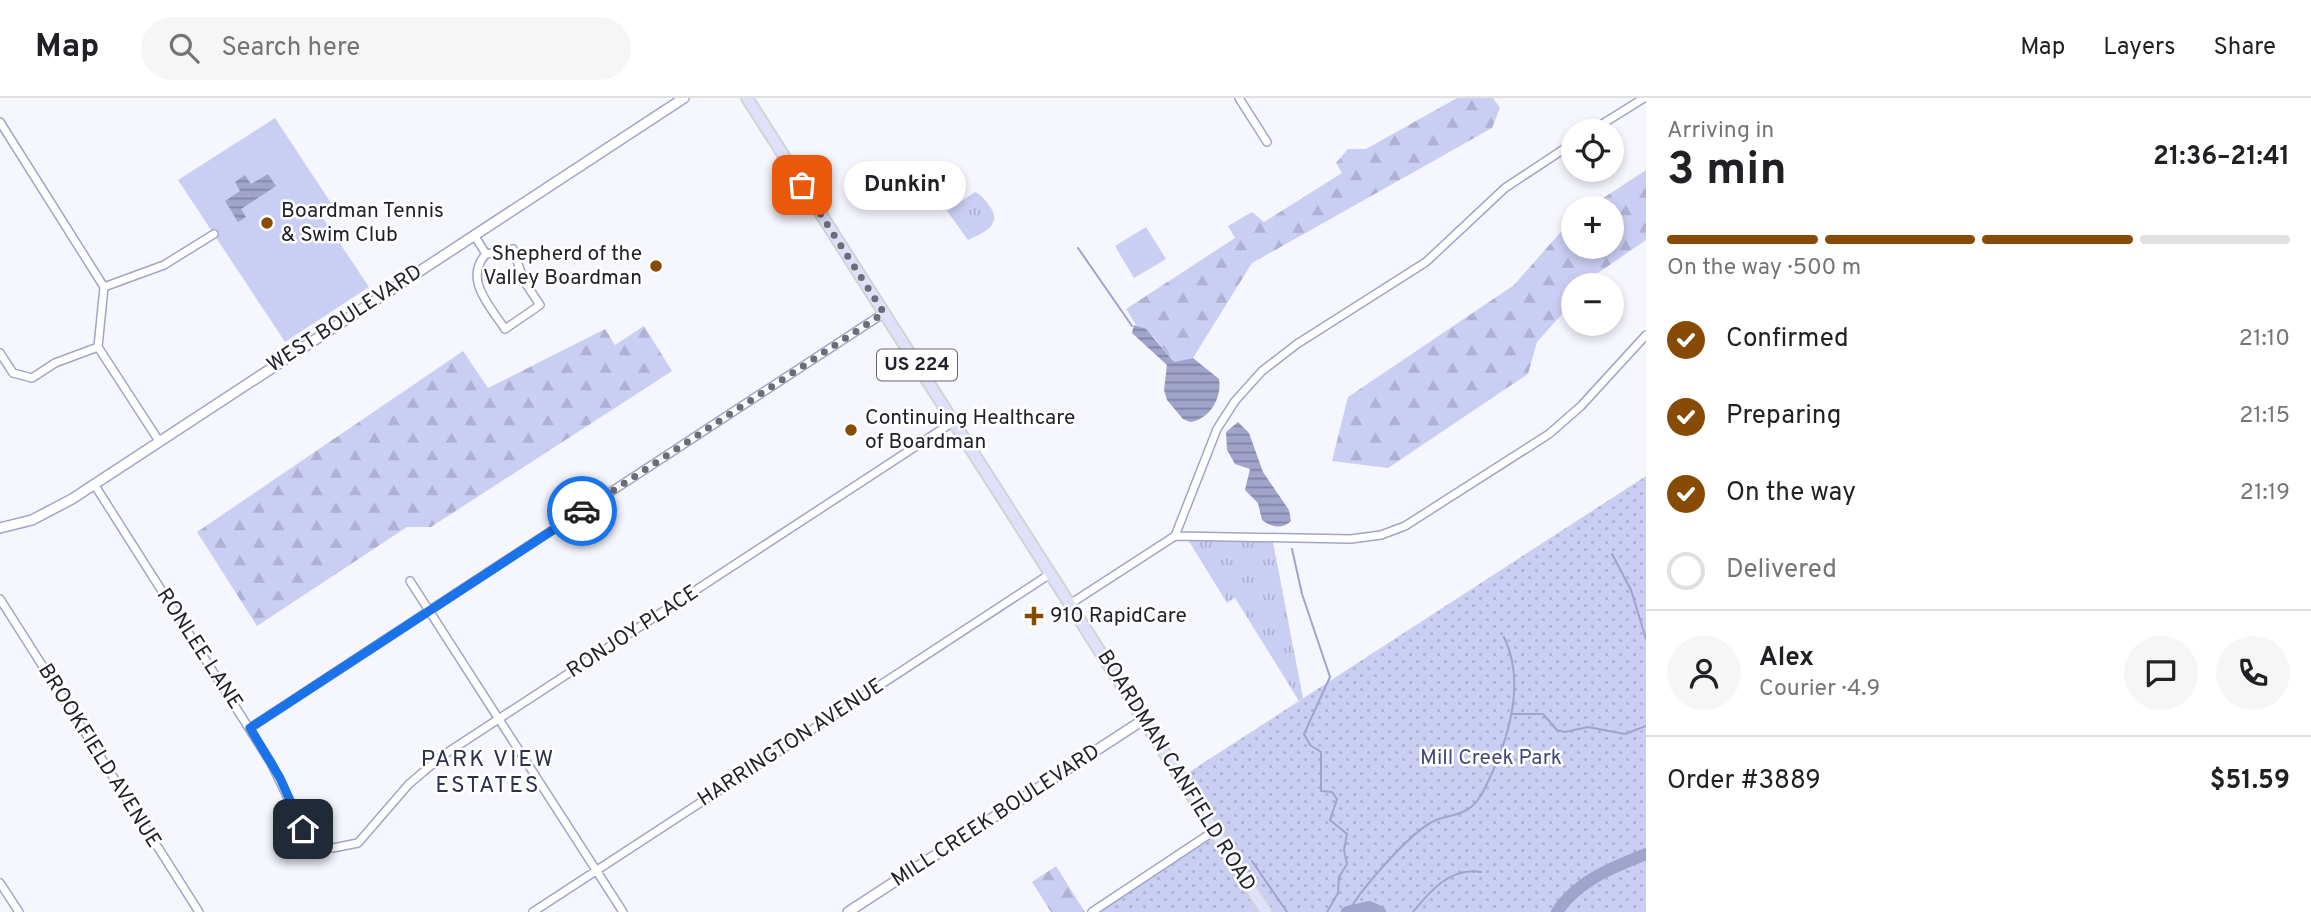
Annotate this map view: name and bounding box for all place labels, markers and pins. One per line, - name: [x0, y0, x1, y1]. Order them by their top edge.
- pin: [772, 155, 832, 215]
- callout: Dunkin': [844, 160, 966, 210]
- place label: Boardman Tennis & Swim Club: [281, 198, 444, 249]
- marker: Boardman Tennis & Swim Club: [259, 215, 275, 231]
- place label: Shepherd of the Valley Boardman: [483, 241, 642, 292]
- marker: Shepherd of the Valley Boardman: [648, 258, 664, 274]
- place label: Continuing Healthcare of Boardman: [865, 405, 1075, 456]
- marker: Continuing Healthcare of Boardman: [843, 422, 859, 438]
- place label: 910 RapidCare: [1050, 603, 1187, 630]
- marker: 910 RapidCare: [1024, 606, 1044, 626]
- pin: [273, 799, 333, 859]

